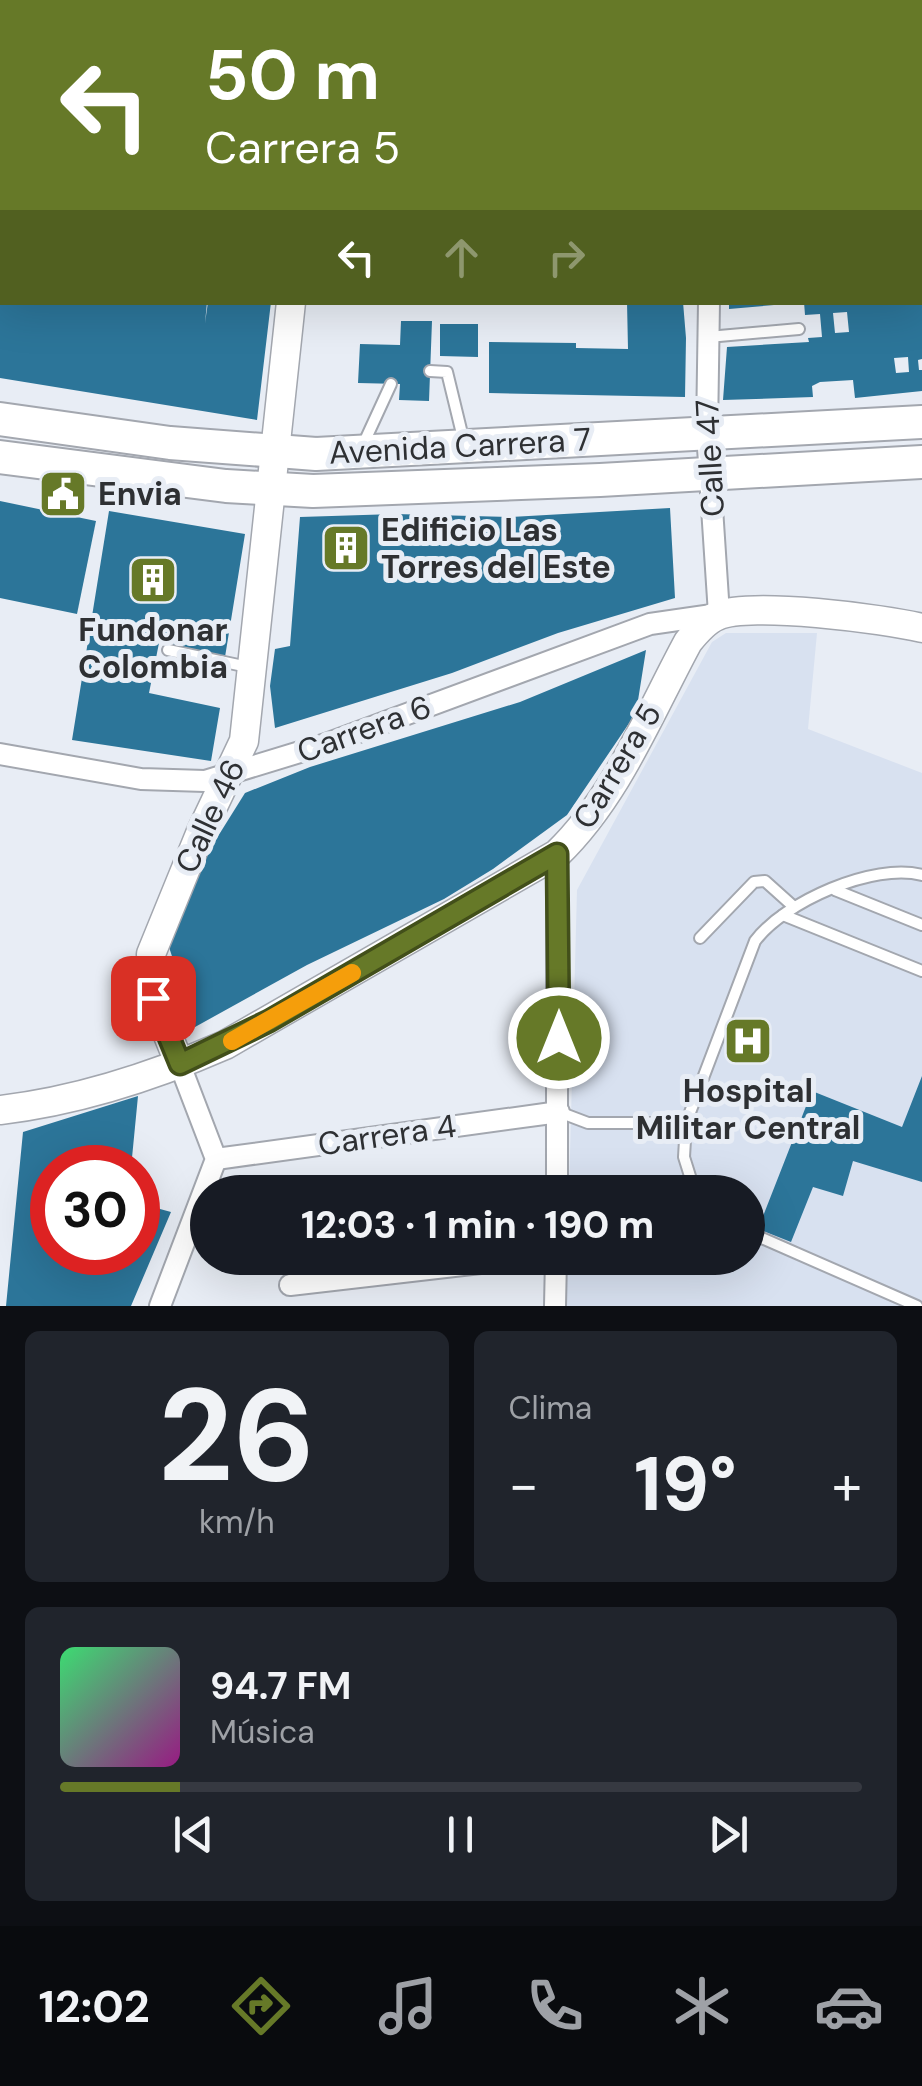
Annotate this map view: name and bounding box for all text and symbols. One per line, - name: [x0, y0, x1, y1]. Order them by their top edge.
- text: 50 m: [205, 30, 380, 121]
- icon: left: [40, 40, 170, 170]
- text: Carrera 5: [205, 118, 400, 177]
- icon: left: [329, 230, 384, 285]
- icon: ahead: [434, 230, 489, 285]
- icon: right: [539, 230, 594, 285]
- street label: Calle 47: [686, 398, 734, 518]
- street label: Avenida Carrera 7: [328, 418, 592, 474]
- public building icon: Envia: [37, 468, 89, 520]
- place label: Envia: [98, 473, 182, 515]
- place label: Edificio Las Torres del Este: [381, 509, 611, 588]
- building icon: Edificio Las Torres del Este: [320, 522, 372, 574]
- building icon: Fundonar Colombia: [127, 554, 179, 606]
- place label: Fundonar Colombia: [78, 609, 228, 688]
- street label: Carrera 6: [291, 685, 437, 773]
- street label: Carrera 5: [563, 696, 671, 836]
- street label: Calle 46: [165, 752, 255, 880]
- pin: [111, 956, 196, 1041]
- icon: arrive: [126, 971, 181, 1026]
- position arrow: [507, 986, 611, 1090]
- hospital icon: Hospital Militar Central: [722, 1015, 774, 1067]
- place label: Hospital Militar Central: [636, 1070, 860, 1149]
- street label: Carrera 4: [315, 1105, 459, 1165]
- speed limit sign: 30: [30, 1145, 160, 1275]
- text: 12:03 · 1 min · 190 m: [301, 1200, 654, 1250]
- text: 26: [158, 1351, 315, 1520]
- text: Clima: [509, 1387, 592, 1429]
- text: 19°: [634, 1436, 737, 1533]
- text: −: [509, 1449, 539, 1521]
- text: +: [832, 1449, 862, 1521]
- text: km/h: [199, 1501, 275, 1543]
- text: 94.7 FM: [210, 1661, 351, 1711]
- text: Música: [210, 1711, 315, 1753]
- icon: previous: [166, 1807, 221, 1862]
- icon: pause: [433, 1807, 488, 1862]
- icon: next: [701, 1807, 756, 1862]
- icon: directions: [226, 1971, 296, 2041]
- icon: music: [373, 1971, 443, 2041]
- icon: phone: [520, 1971, 590, 2041]
- icon: climate: [667, 1971, 737, 2041]
- icon: car: [814, 1971, 884, 2041]
- text: 12:02: [38, 1977, 150, 2036]

